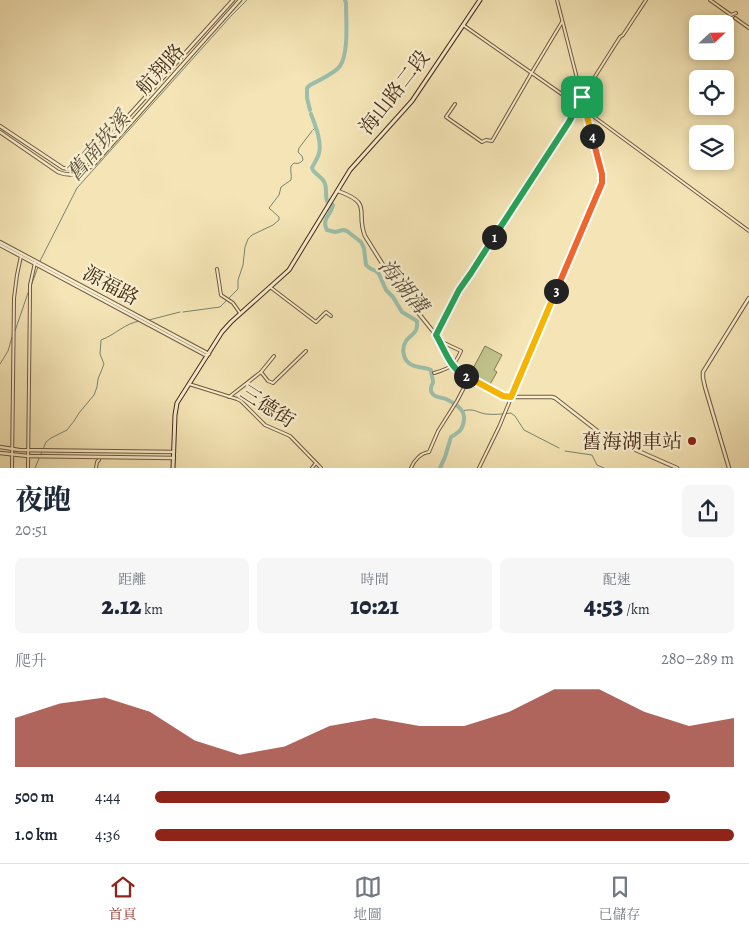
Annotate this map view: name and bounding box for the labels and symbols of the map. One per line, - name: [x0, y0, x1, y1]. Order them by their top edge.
- north arrow: [689, 15, 734, 60]
- street label: 航翔路: [130, 38, 190, 101]
- street label: 海山路二段: [353, 45, 436, 140]
- pin: [561, 76, 603, 118]
- water label: 舊南崁溪: [60, 104, 137, 187]
- pin: 4: [580, 124, 604, 148]
- pin: 1: [482, 224, 506, 250]
- water label: 海湖溝: [372, 253, 436, 321]
- street label: 源福路: [78, 259, 144, 311]
- pin: 3: [544, 278, 568, 304]
- pin: 2: [454, 364, 478, 388]
- street label: 三德街: [235, 379, 300, 434]
- place label: 舊海湖車站: [582, 428, 682, 455]
- marker: 舊海湖車站: [686, 435, 698, 447]

